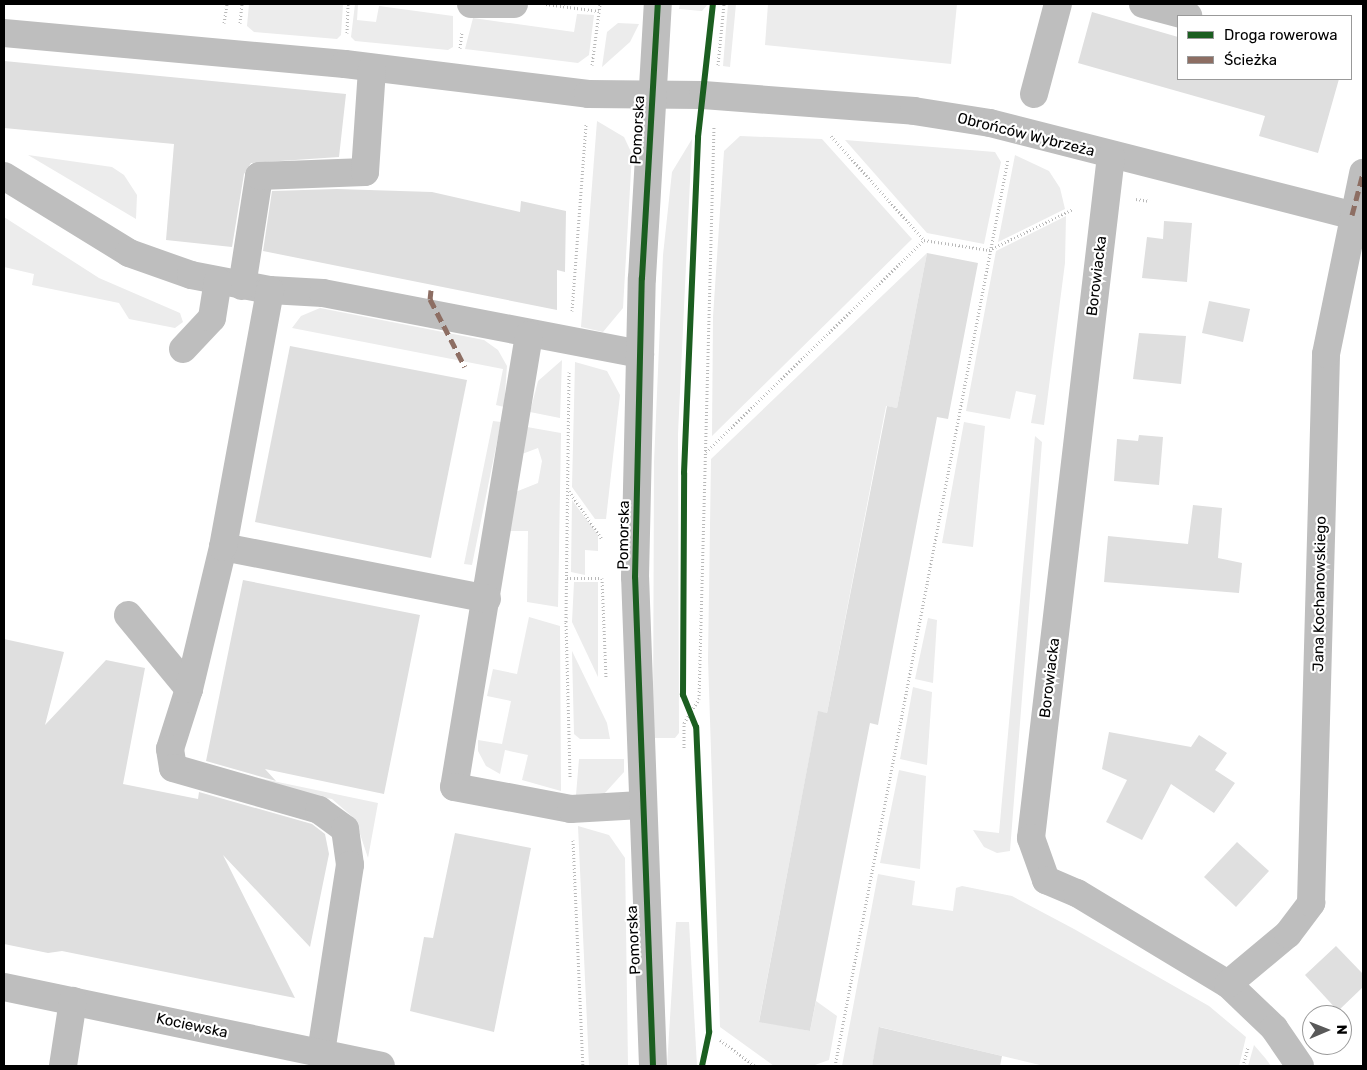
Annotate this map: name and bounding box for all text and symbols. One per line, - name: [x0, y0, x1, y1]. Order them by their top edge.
- legend: [1177, 15, 1352, 80]
- text: Droga rowerowa: [1224, 26, 1338, 44]
- text: Ścieżka: [1224, 51, 1277, 69]
- street label: Pomorska: [627, 95, 649, 165]
- street label: Obrońców Wybrzeża: [955, 109, 1097, 161]
- street label: Borowiacka: [1083, 235, 1111, 317]
- street label: Pomorska: [614, 500, 634, 570]
- street label: Jana Kochanowskiego: [1310, 516, 1330, 672]
- street label: Borowiacka: [1036, 637, 1064, 719]
- street label: Pomorska: [623, 905, 645, 975]
- north arrow: [1302, 1005, 1352, 1055]
- street label: Kociewska: [155, 1010, 229, 1042]
- text: N: [1333, 1025, 1350, 1035]

